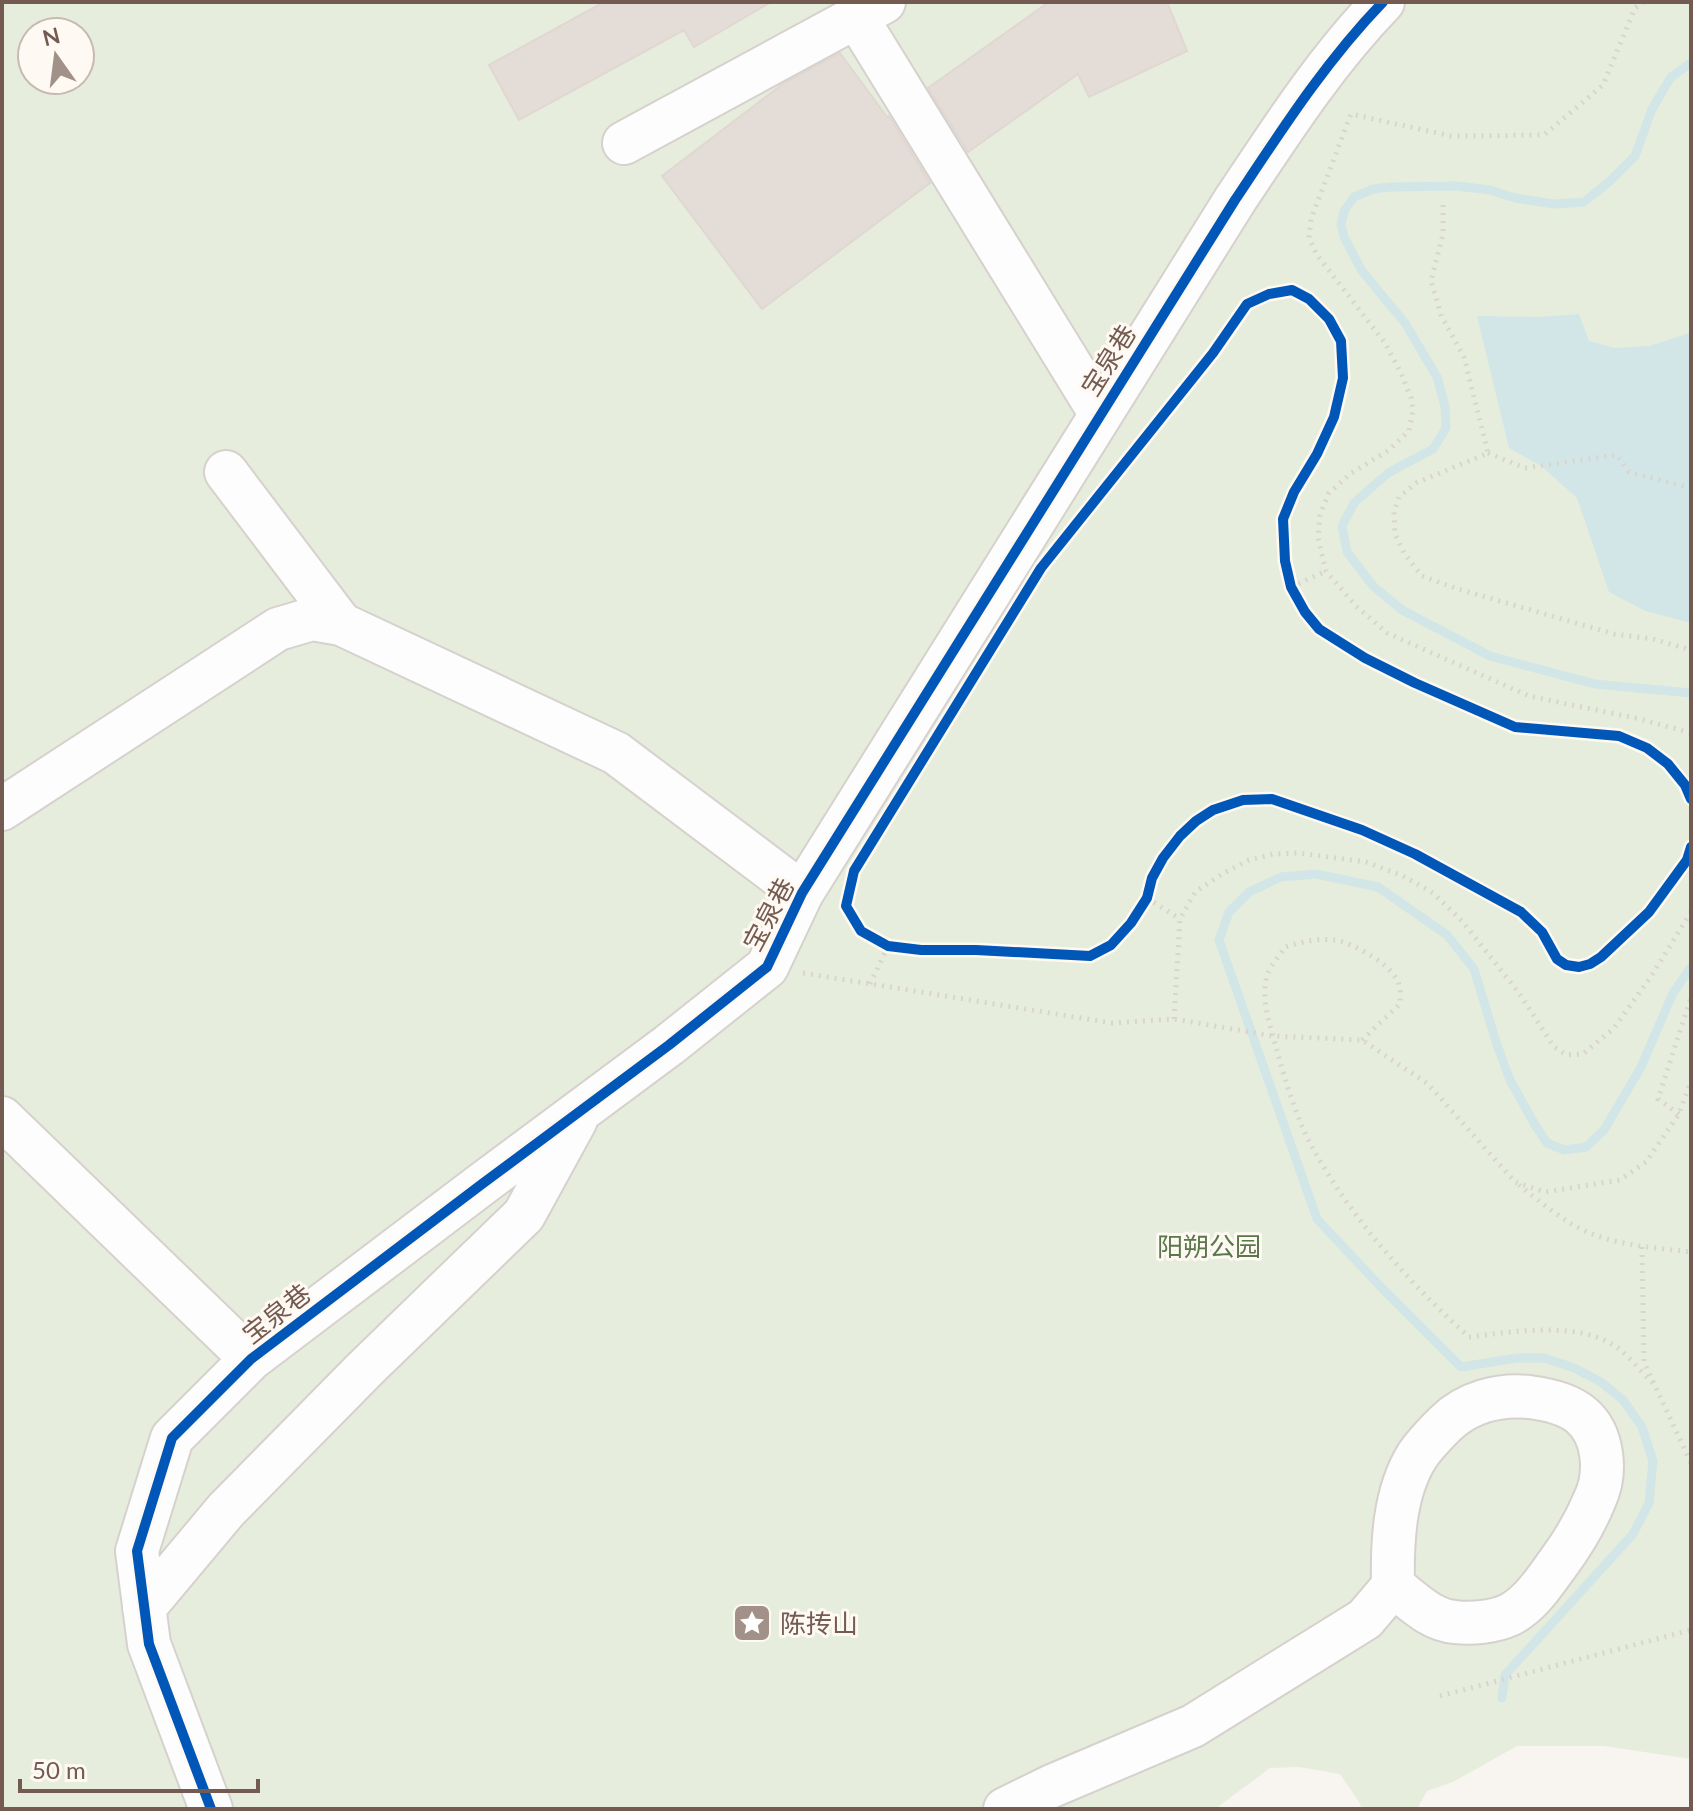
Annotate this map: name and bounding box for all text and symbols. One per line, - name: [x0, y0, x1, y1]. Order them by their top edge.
- north arrow: [16, 16, 96, 96]
- text: N: [40, 21, 63, 51]
- street label: 宝泉巷: [1074, 318, 1142, 402]
- street label: 宝泉巷: [736, 872, 800, 956]
- park label: 阳朔公园: [1157, 1230, 1261, 1262]
- street label: 宝泉巷: [235, 1276, 317, 1350]
- place icon: 陈抟山: [731, 1602, 773, 1644]
- place label: 陈抟山: [780, 1607, 858, 1639]
- scale bar: [20, 1743, 258, 1793]
- text: 50 m: [32, 1755, 86, 1784]

